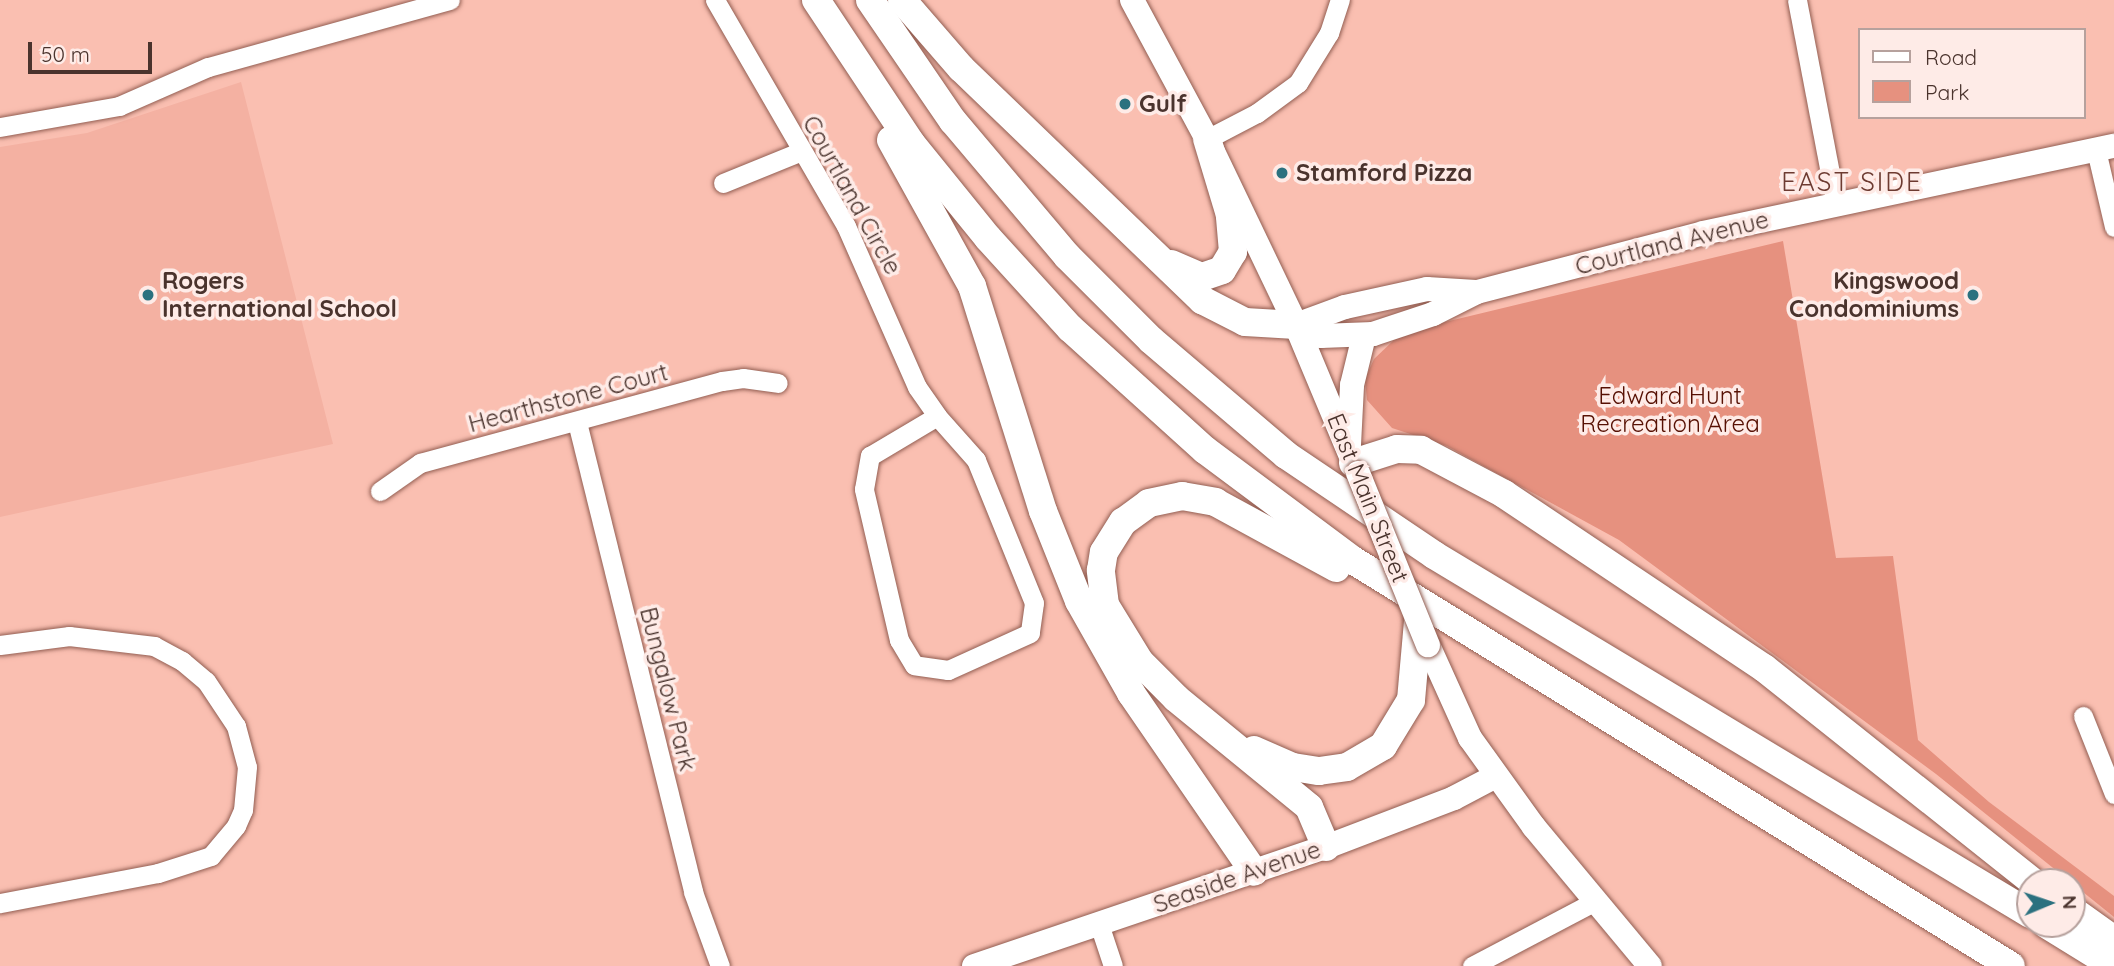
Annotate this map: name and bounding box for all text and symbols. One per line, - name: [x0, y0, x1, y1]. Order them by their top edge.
- scale bar: [32, 28, 156, 72]
- legend: [1858, 28, 2086, 119]
- text: 50 m: [41, 41, 90, 67]
- text: Road: [1925, 44, 1977, 70]
- text: Park: [1925, 79, 1969, 105]
- place label: Gulf: [1139, 90, 1187, 118]
- marker: Gulf: [1117, 96, 1133, 112]
- street label: Courtland Circle: [796, 111, 908, 279]
- place label: Stamford Pizza: [1296, 159, 1472, 187]
- marker: Stamford Pizza: [1274, 165, 1290, 181]
- district label: EAST SIDE: [1782, 166, 1922, 198]
- street label: Courtland Avenue: [1572, 205, 1772, 281]
- place label: Rogers International School: [162, 267, 397, 323]
- place label: Kingswood Condominiums: [1789, 267, 1959, 323]
- marker: Rogers International School: [140, 287, 156, 303]
- marker: Kingswood Condominiums: [1965, 287, 1981, 303]
- street label: Hearthstone Court: [465, 358, 671, 438]
- park label: Edward Hunt Recreation Area: [1580, 382, 1760, 438]
- street label: East Main Street: [1321, 409, 1415, 587]
- street label: Bungalow Park: [634, 604, 702, 774]
- street label: Seaside Avenue: [1150, 835, 1324, 919]
- north arrow: [2016, 868, 2086, 938]
- text: N: [2058, 895, 2082, 910]

